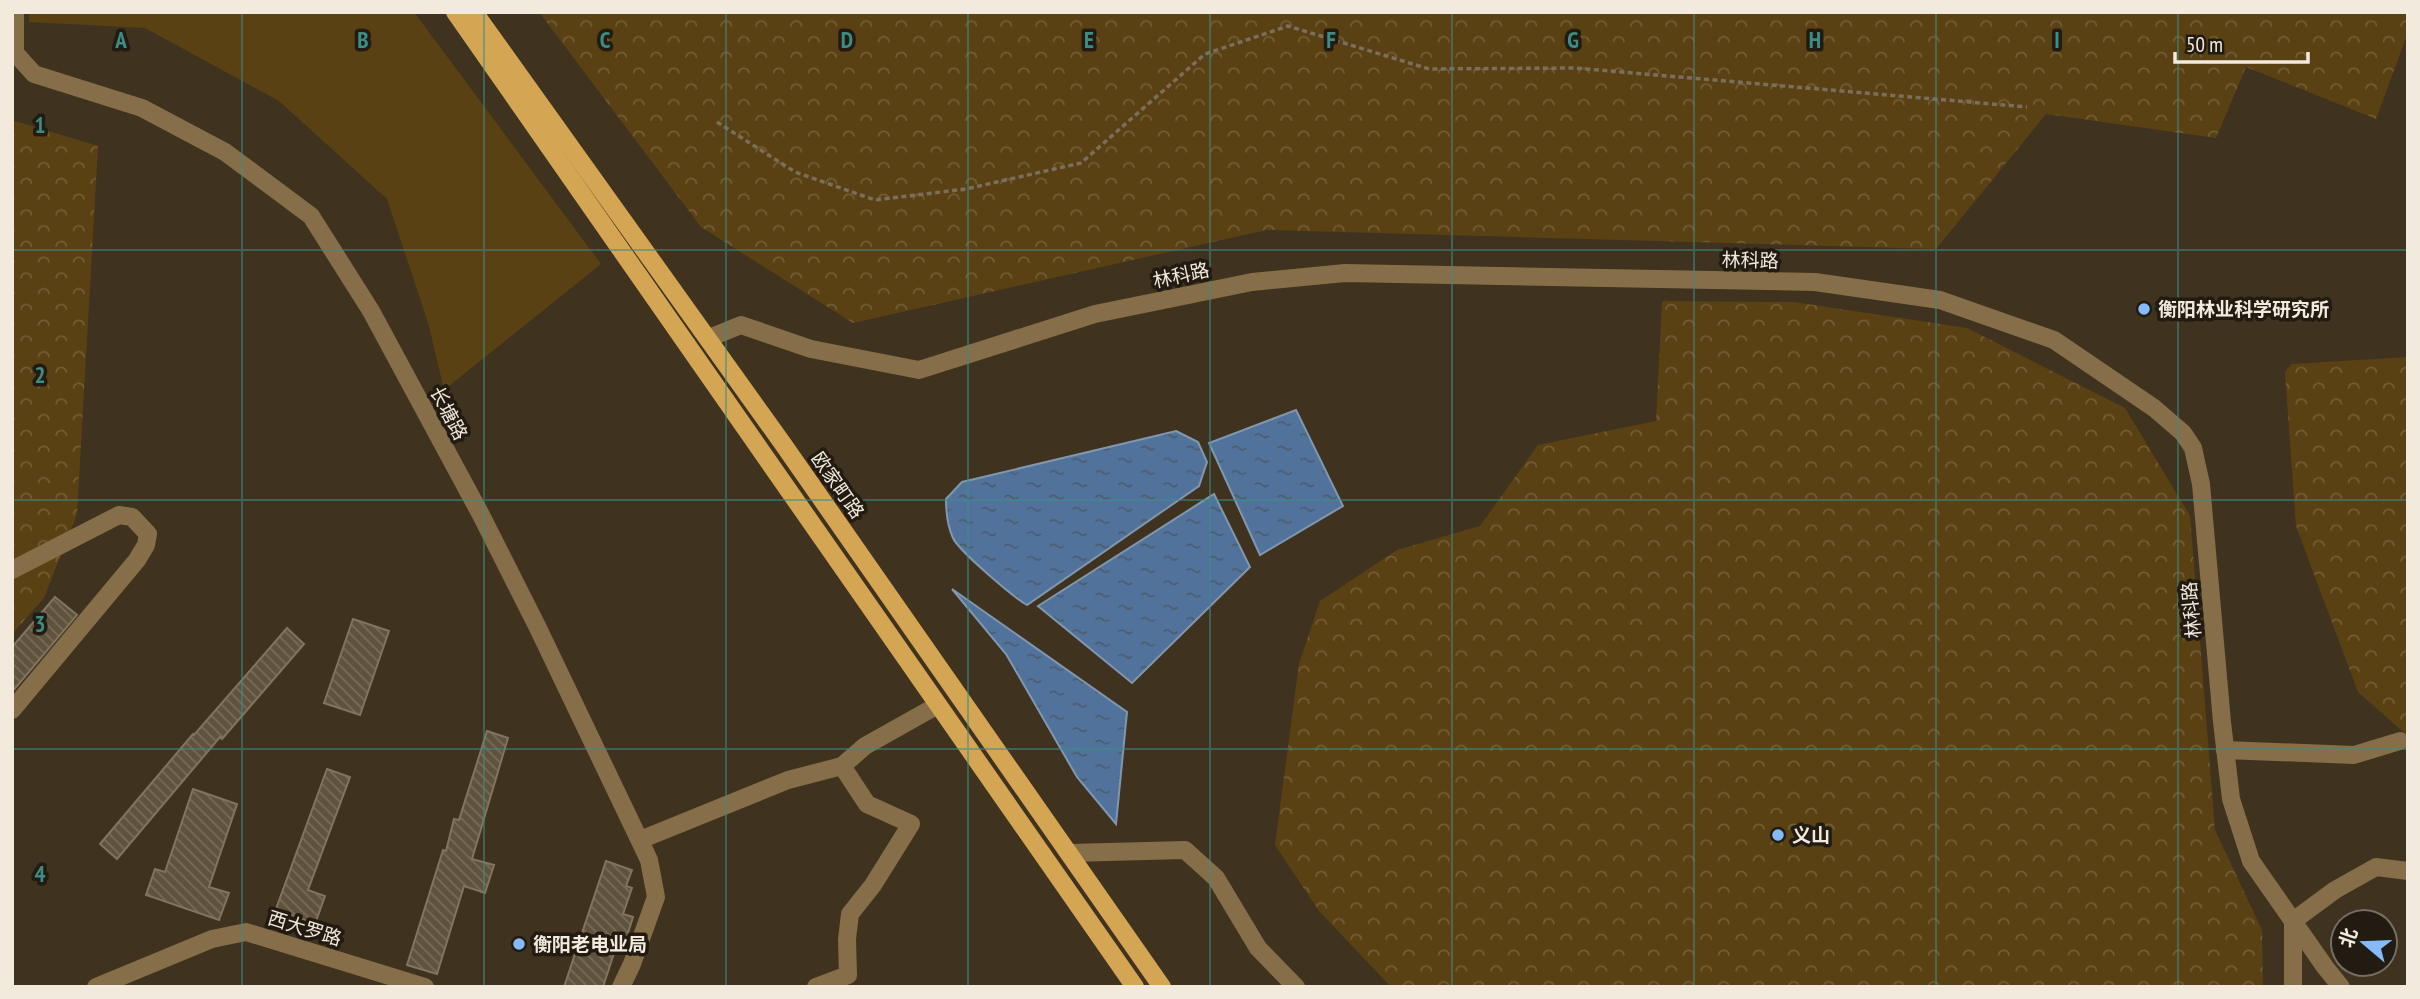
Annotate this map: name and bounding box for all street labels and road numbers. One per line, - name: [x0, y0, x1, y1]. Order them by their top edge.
- street label: 林科路: [1721, 248, 1779, 272]
- street label: 林科路: [1151, 257, 1211, 293]
- street label: 长塘路: [425, 382, 473, 444]
- street label: 欧家町路: [806, 447, 870, 523]
- street label: 林科路: [2177, 581, 2205, 639]
- street label: 西大罗路: [265, 905, 345, 951]

